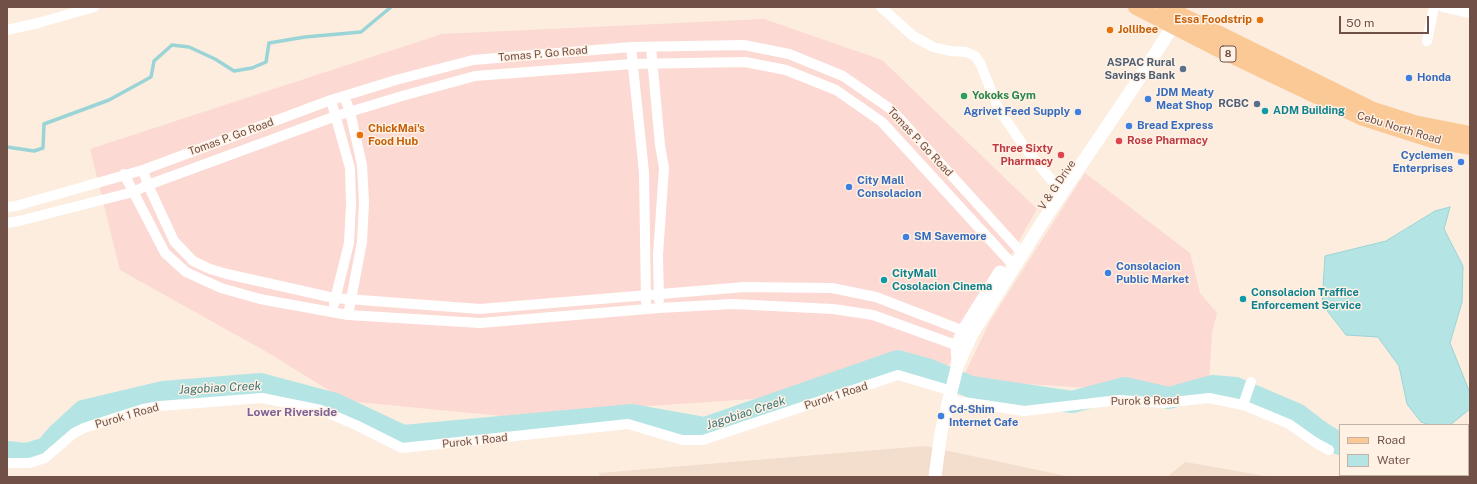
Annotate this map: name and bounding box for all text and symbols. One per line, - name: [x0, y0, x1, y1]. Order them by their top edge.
- scale bar: [1341, 8, 1431, 34]
- place label: Essa Foodstrip: [1174, 13, 1252, 27]
- marker: Essa Foodstrip: [1255, 15, 1265, 25]
- text: 50 m: [1346, 16, 1374, 30]
- place label: Jollibee: [1118, 23, 1158, 37]
- marker: Jollibee: [1105, 25, 1115, 35]
- street label: Tomas P. Go Road: [498, 44, 588, 64]
- road number: 8: [1220, 46, 1236, 62]
- place label: ASPAC Rural Savings Bank: [1104, 56, 1175, 82]
- marker: ASPAC Rural Savings Bank: [1178, 64, 1188, 74]
- place label: Honda: [1417, 71, 1451, 85]
- marker: Honda: [1404, 73, 1414, 83]
- place label: JDM Meaty Meat Shop: [1156, 86, 1214, 112]
- place label: Yokoks Gym: [972, 89, 1036, 103]
- marker: Yokoks Gym: [959, 91, 969, 101]
- marker: JDM Meaty Meat Shop: [1143, 94, 1153, 104]
- place label: RCBC: [1218, 97, 1249, 111]
- marker: RCBC: [1252, 99, 1262, 109]
- place label: ADM Building: [1273, 104, 1345, 118]
- street label: Tomas P. Go Road: [885, 105, 955, 179]
- place label: Agrivet Feed Supply: [964, 105, 1070, 119]
- marker: ADM Building: [1260, 106, 1270, 116]
- marker: Agrivet Feed Supply: [1073, 107, 1083, 117]
- street label: Cebu North Road: [1355, 109, 1443, 147]
- street label: Tomas P. Go Road: [187, 115, 275, 159]
- place label: Bread Express: [1137, 119, 1213, 133]
- marker: Bread Express: [1124, 121, 1134, 131]
- place label: ChickMai's Food Hub: [368, 122, 425, 148]
- marker: ChickMai's Food Hub: [355, 130, 365, 140]
- place label: Rose Pharmacy: [1127, 134, 1208, 148]
- marker: Rose Pharmacy: [1114, 136, 1124, 146]
- place label: Three Sixty Pharmacy: [992, 142, 1053, 168]
- place label: Cyclemen Enterprises: [1392, 149, 1453, 175]
- marker: Three Sixty Pharmacy: [1056, 150, 1066, 160]
- street label: V & G Drive: [1035, 157, 1079, 213]
- marker: Cyclemen Enterprises: [1456, 157, 1466, 167]
- place label: City Mall Consolacion: [857, 174, 921, 200]
- marker: City Mall Consolacion: [844, 182, 854, 192]
- place label: SM Savemore: [914, 230, 987, 244]
- marker: SM Savemore: [901, 232, 911, 242]
- place label: Consolacion Public Market: [1116, 260, 1189, 286]
- place label: CityMall Cosolacion Cinema: [892, 267, 992, 293]
- marker: Consolacion Public Market: [1103, 268, 1113, 278]
- marker: CityMall Cosolacion Cinema: [879, 275, 889, 285]
- place label: Consolacion Traffice Enforcement Service: [1251, 286, 1361, 312]
- marker: Consolacion Traffice Enforcement Service: [1238, 294, 1248, 304]
- water label: Jagobiao Creek: [179, 379, 261, 397]
- street label: Purok 1 Road: [803, 380, 869, 412]
- water label: Jagobiao Creek: [705, 393, 787, 433]
- street label: Purok 8 Road: [1111, 394, 1179, 408]
- street label: Purok 1 Road: [94, 401, 160, 431]
- place label: Cd-Shim Internet Cafe: [949, 403, 1018, 429]
- district label: Lower Riverside: [247, 405, 337, 419]
- marker: Cd-Shim Internet Cafe: [936, 411, 946, 421]
- legend: [1339, 424, 1469, 476]
- street label: Purok 1 Road: [442, 431, 508, 451]
- text: Road: [1377, 433, 1405, 447]
- text: Water: [1377, 453, 1410, 467]

